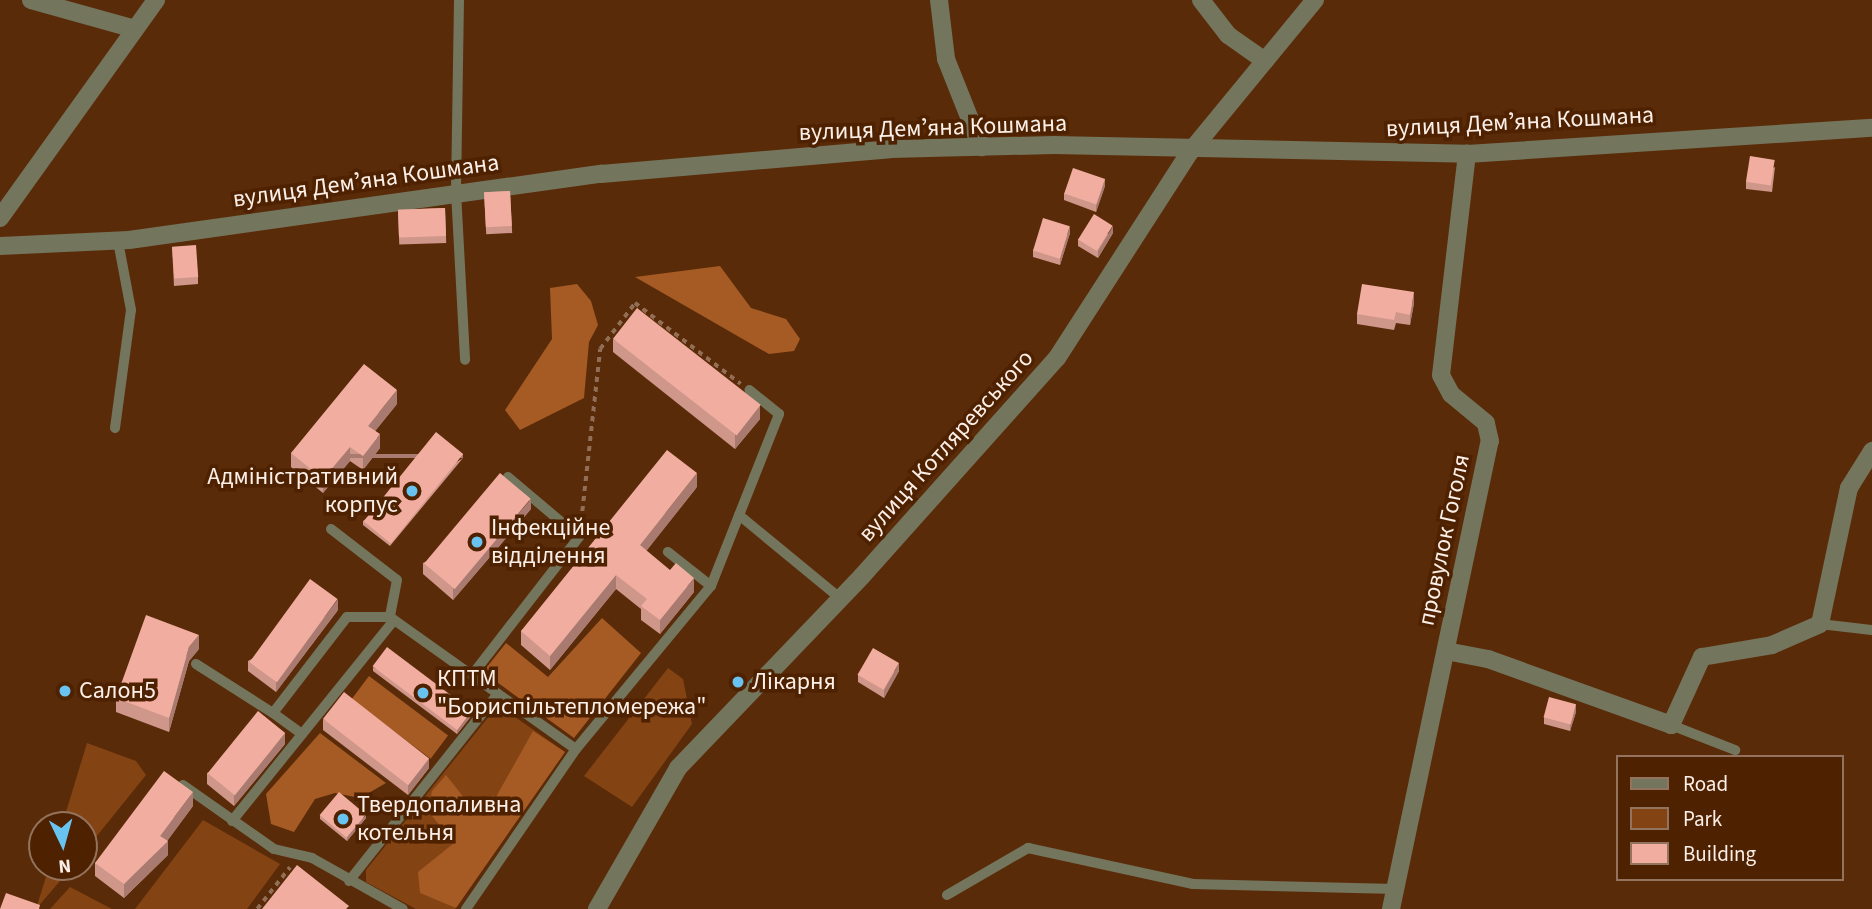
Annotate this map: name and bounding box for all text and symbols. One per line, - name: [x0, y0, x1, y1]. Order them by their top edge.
- street label: вулиця Демʼяна Кошмана: [1385, 101, 1655, 143]
- street label: вулиця Демʼяна Кошмана: [798, 109, 1068, 147]
- street label: вулиця Демʼяна Кошмана: [231, 148, 501, 214]
- street label: вулиця Котляревського: [852, 344, 1040, 548]
- street label: провулок Гоголя: [1412, 452, 1476, 628]
- place label: Адміністративний корпус: [207, 463, 398, 519]
- marker: Адміністративний корпус: [404, 483, 420, 499]
- place label: Інфекційне відділення: [491, 514, 610, 570]
- marker: Інфекційне відділення: [469, 534, 485, 550]
- place label: КПТМ "Бориспільтепломережа": [437, 665, 706, 721]
- place label: Лікарня: [752, 668, 836, 696]
- marker: Лікарня: [730, 674, 746, 690]
- place label: Салон5: [79, 677, 156, 705]
- marker: Салон5: [57, 683, 73, 699]
- marker: КПТМ "Бориспільтепломережа": [415, 685, 431, 701]
- legend: [1616, 755, 1844, 881]
- text: Road: [1683, 769, 1728, 799]
- place label: Твердопаливна котельня: [357, 791, 521, 847]
- text: Park: [1683, 804, 1722, 834]
- north arrow: [28, 811, 98, 881]
- marker: Твердопаливна котельня: [335, 811, 351, 827]
- text: Building: [1683, 839, 1756, 869]
- text: N: [57, 851, 72, 879]

